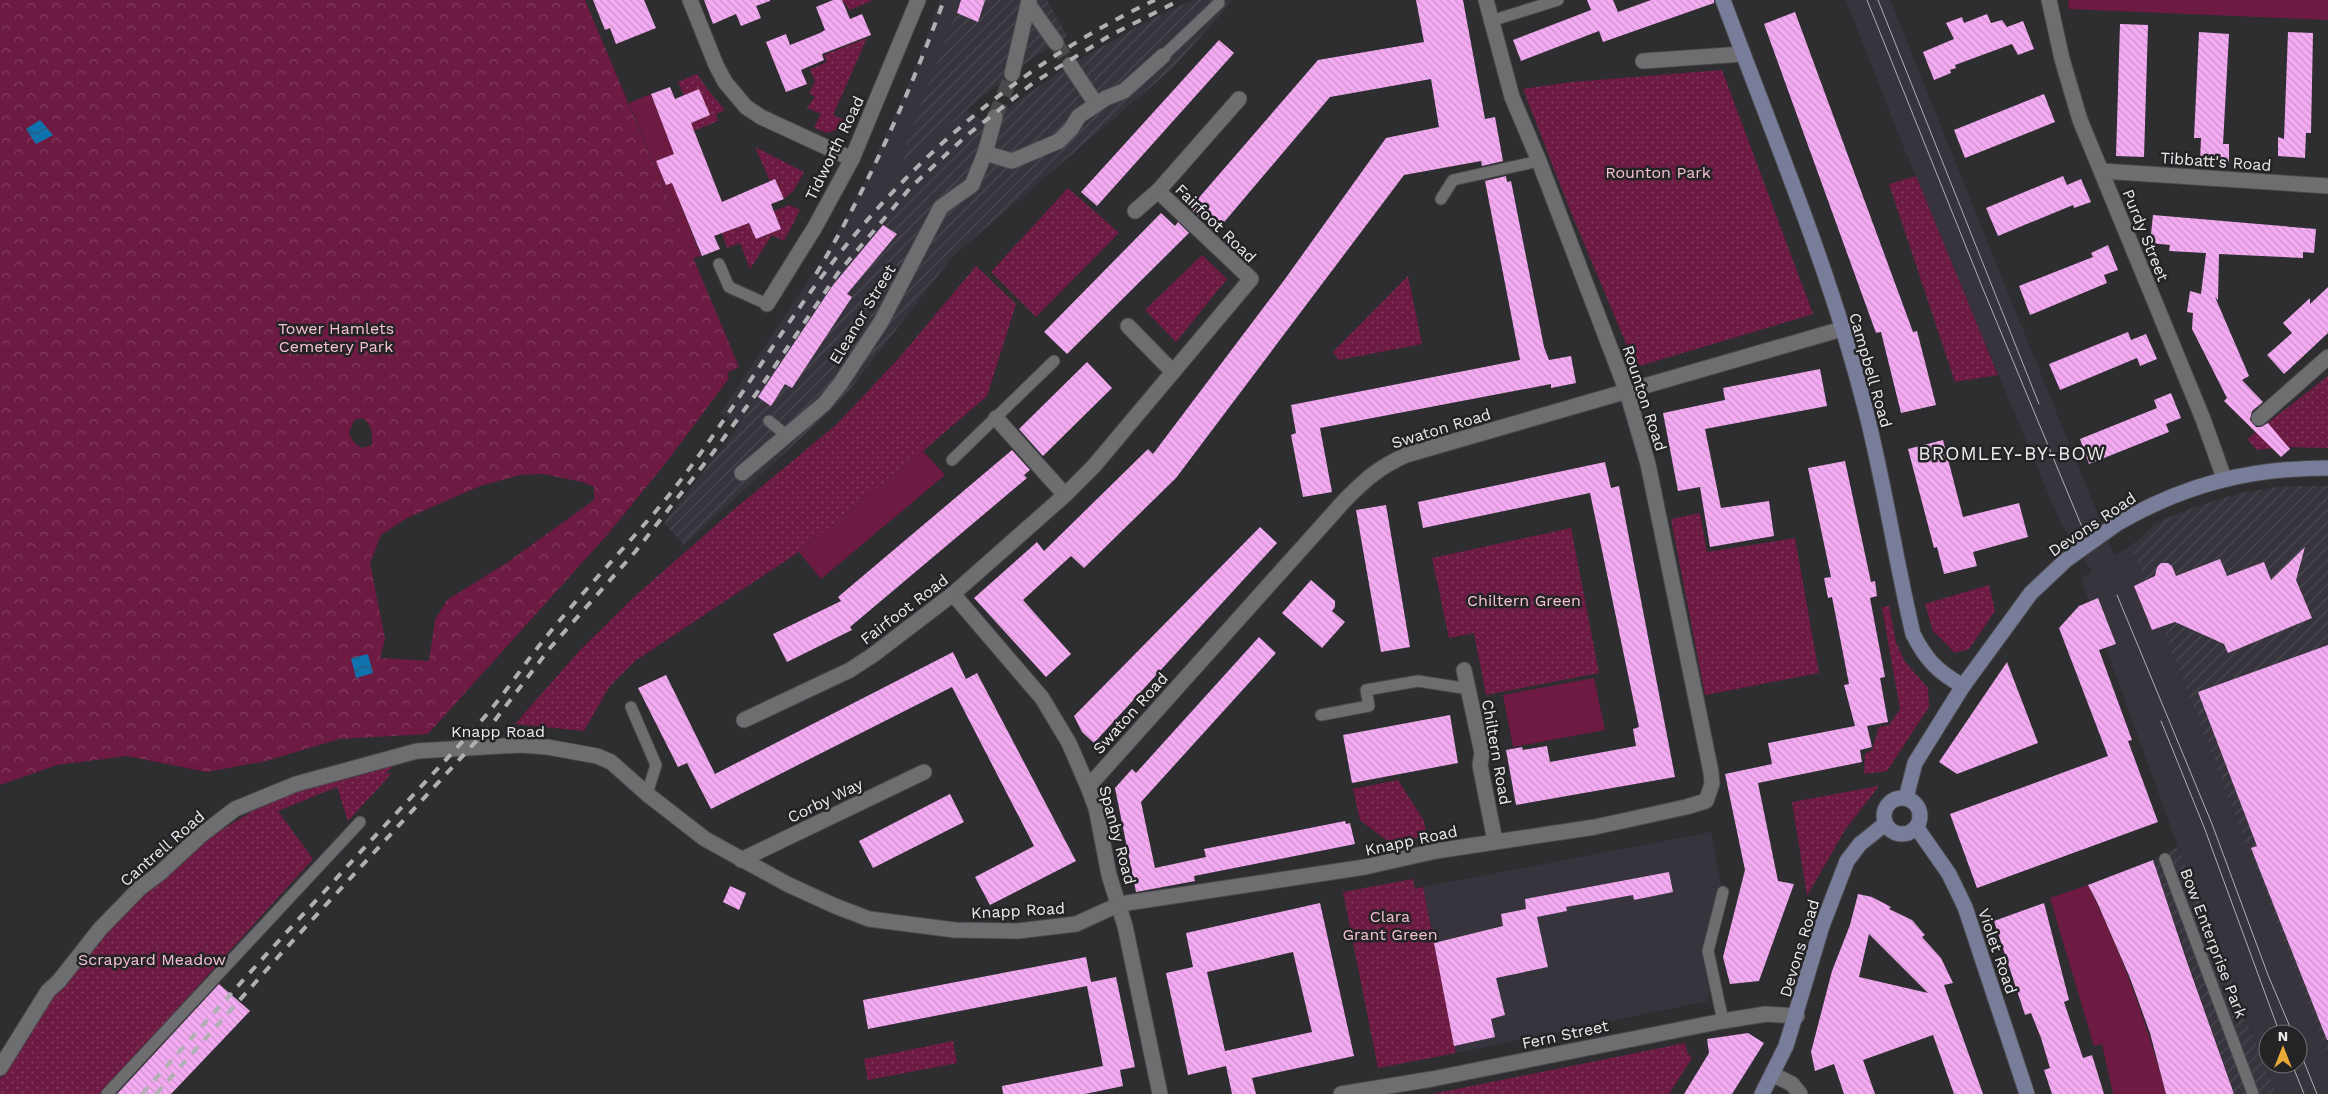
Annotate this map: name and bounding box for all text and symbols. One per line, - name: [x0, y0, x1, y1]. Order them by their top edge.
- street label: Tidworth Road: [801, 93, 868, 203]
- street label: Tibbatt's Road: [2160, 148, 2272, 175]
- park label: Rounton Park: [1605, 163, 1711, 182]
- street label: Fairfoot Road: [1171, 180, 1260, 267]
- street label: Purdy Street: [2118, 186, 2173, 284]
- street label: Eleanor Street: [825, 261, 900, 367]
- street label: Campbell Road: [1845, 311, 1896, 430]
- park label: Tower Hamlets Cemetery Park: [278, 319, 394, 356]
- street label: Rounton Road: [1618, 343, 1671, 454]
- street label: Swaton Road: [1389, 404, 1493, 453]
- district label: BROMLEY-BY-BOW: [1918, 442, 2106, 465]
- street label: Devons Road: [2045, 488, 2140, 561]
- street label: Fairfoot Road: [857, 570, 952, 649]
- park label: Chiltern Green: [1467, 591, 1581, 610]
- street label: Swaton Road: [1089, 669, 1172, 758]
- street label: Chiltern Road: [1478, 698, 1515, 806]
- street label: Knapp Road: [451, 722, 545, 741]
- street label: Corby Way: [784, 774, 867, 827]
- street label: Spanby Road: [1095, 784, 1140, 887]
- street label: Cantrell Road: [116, 807, 208, 890]
- street label: Knapp Road: [1363, 821, 1459, 860]
- street label: Bow Enterprise Park: [2176, 866, 2251, 1021]
- street label: Devons Road: [1776, 897, 1823, 999]
- street label: Knapp Road: [971, 899, 1065, 922]
- street label: Violet Road: [1974, 906, 2021, 996]
- park label: Clara Grant Green: [1342, 907, 1438, 944]
- park label: Scrapyard Meadow: [78, 950, 226, 969]
- street label: Fern Street: [1520, 1016, 1610, 1053]
- north arrow: [2258, 1024, 2308, 1074]
- text: N: [2278, 1028, 2288, 1044]

